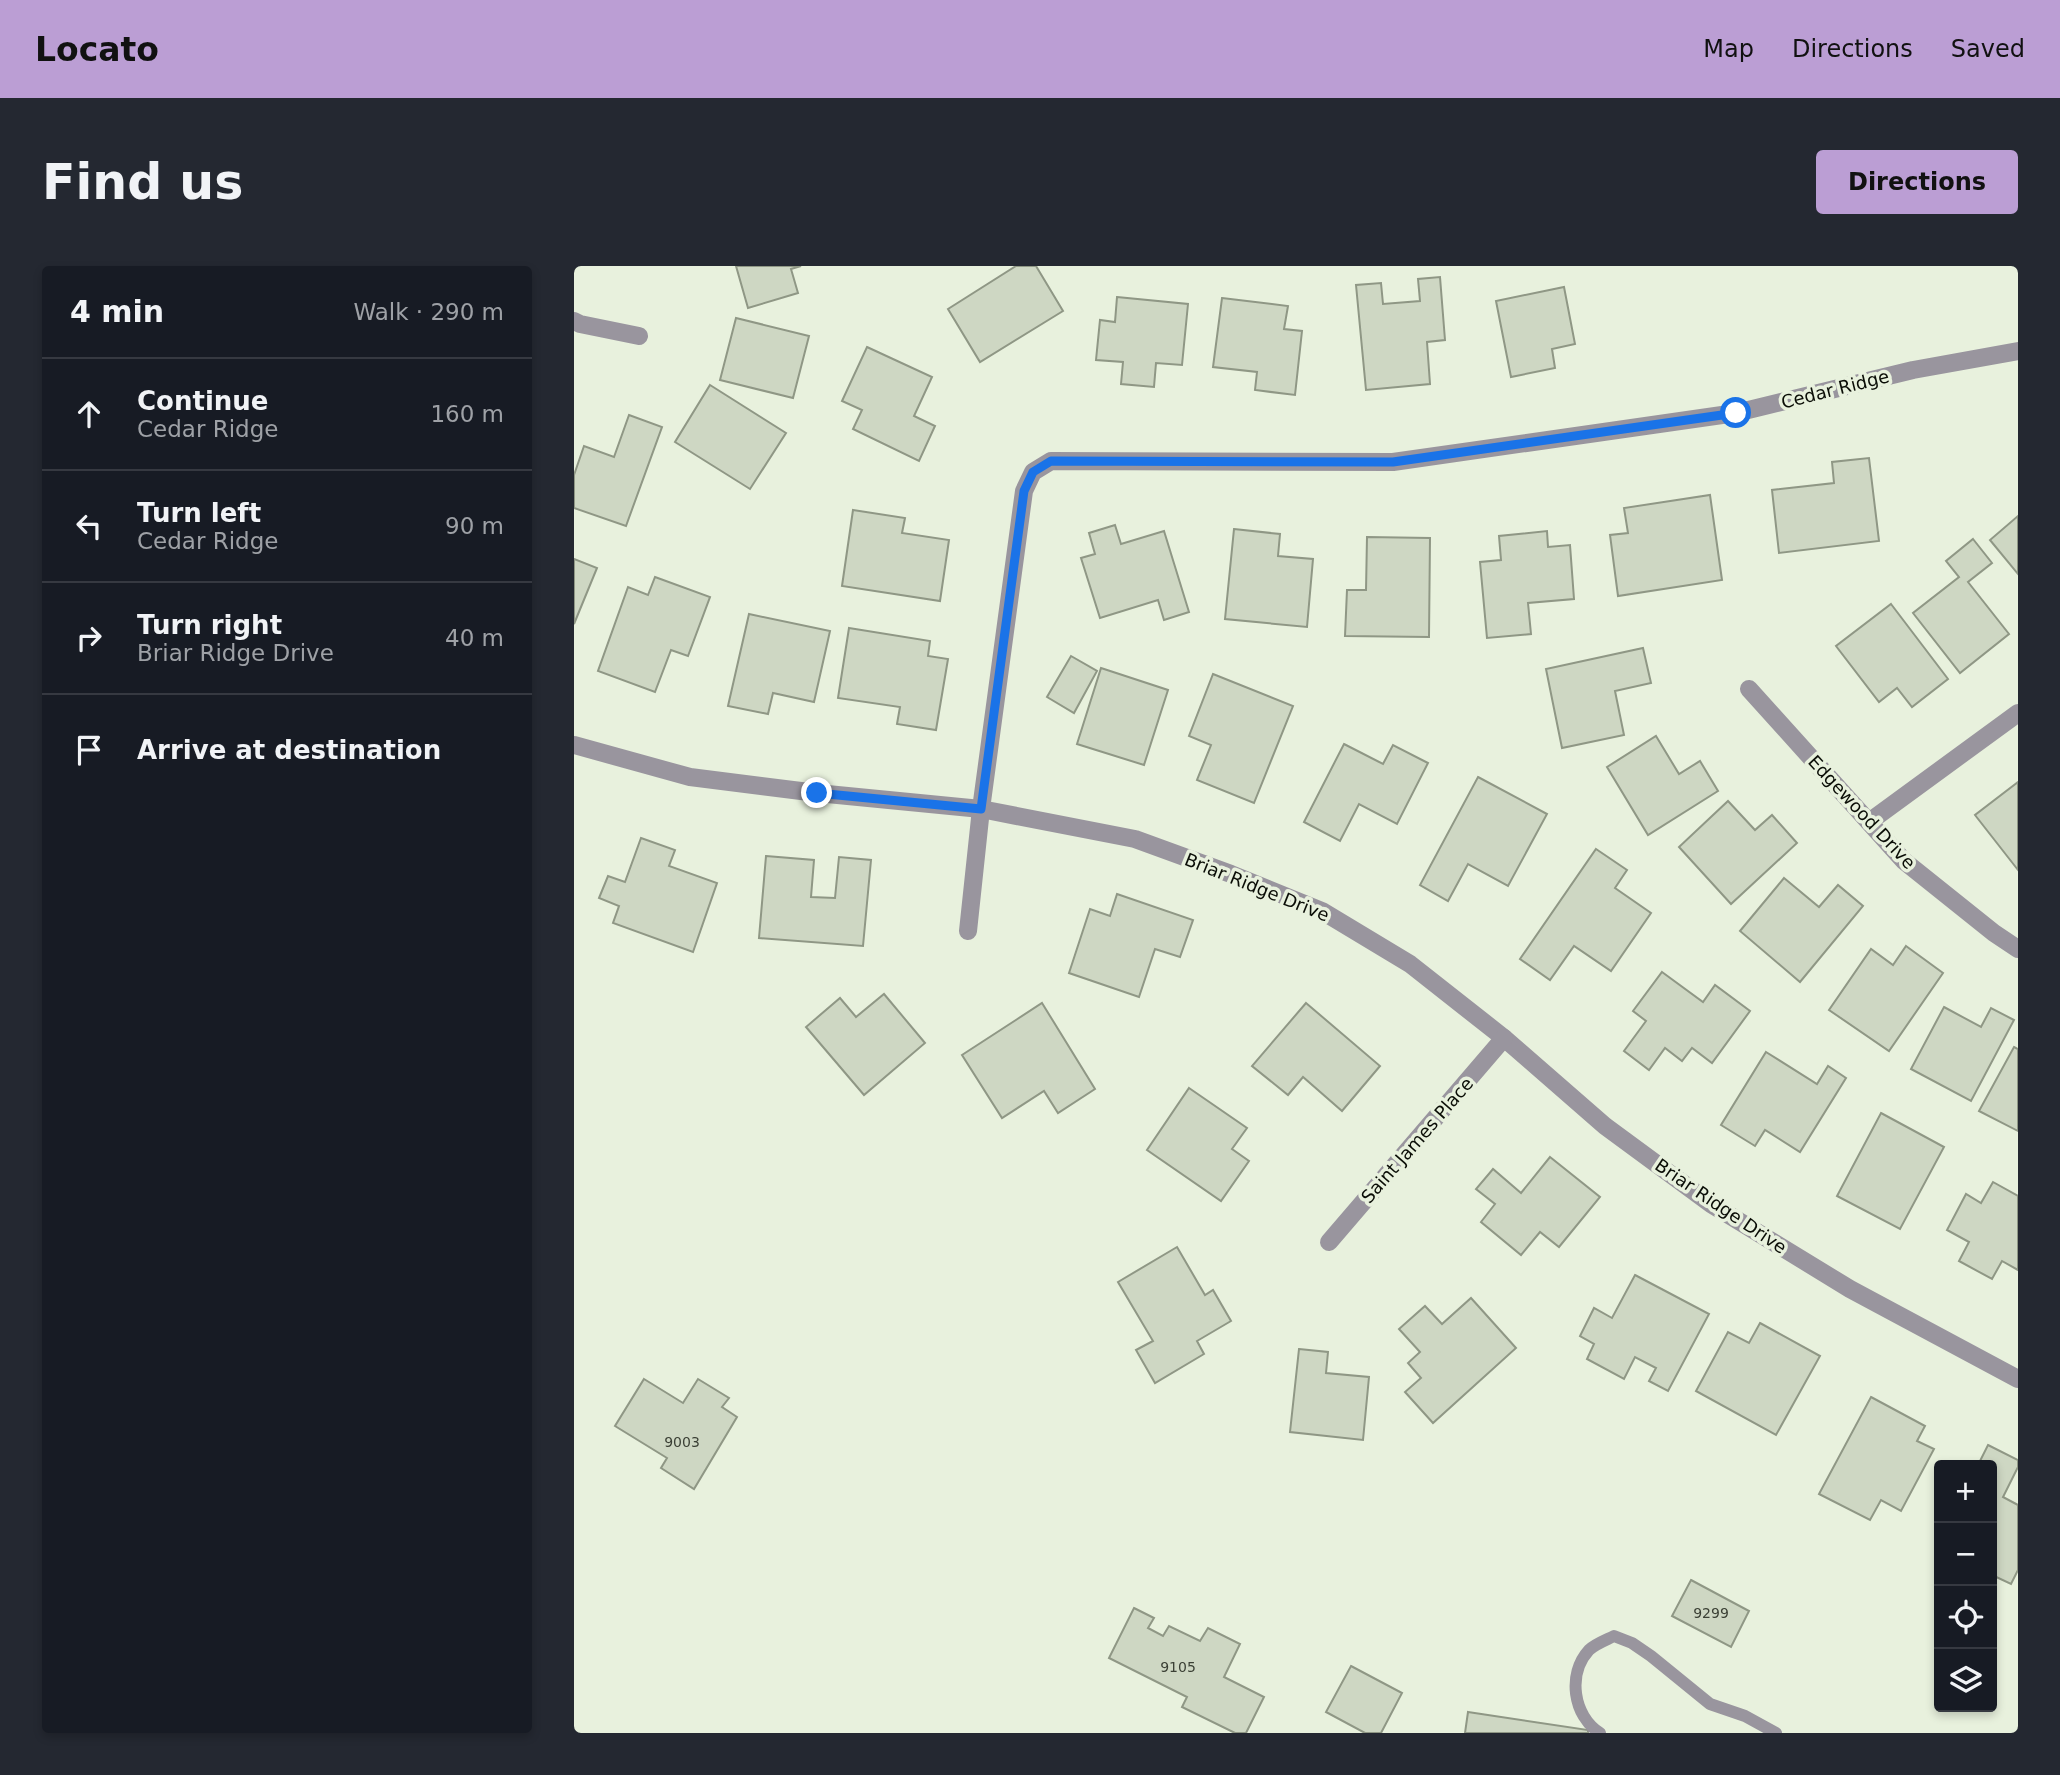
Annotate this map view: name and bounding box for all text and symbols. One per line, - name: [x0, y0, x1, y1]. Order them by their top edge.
- text: Locato: [35, 30, 159, 69]
- text: Map: [1703, 35, 1754, 63]
- text: Directions: [1792, 35, 1913, 63]
- text: Saved: [1951, 35, 2025, 63]
- button: Directions: [1816, 150, 2018, 214]
- text: Find us: [42, 154, 243, 211]
- text: 4 min: [70, 294, 164, 329]
- text: Walk · 290 m: [353, 299, 504, 325]
- street label: Cedar Ridge: [1779, 365, 1891, 413]
- text: Continue: [137, 386, 268, 416]
- icon: ahead: [70, 395, 108, 433]
- route start: [1720, 397, 1751, 428]
- text: 160 m: [430, 401, 504, 427]
- text: Cedar Ridge: [137, 416, 278, 442]
- text: Turn left: [137, 498, 261, 528]
- icon: left: [70, 507, 108, 545]
- text: 90 m: [445, 513, 504, 539]
- text: Cedar Ridge: [137, 528, 278, 554]
- text: Turn right: [137, 610, 282, 640]
- icon: right: [70, 619, 108, 657]
- text: 40 m: [445, 625, 504, 651]
- text: Briar Ridge Drive: [137, 640, 334, 666]
- icon: arrive: [70, 731, 108, 769]
- text: Arrive at destination: [137, 735, 441, 765]
- street label: Edgewood Drive: [1804, 751, 1920, 873]
- route end: [801, 777, 832, 808]
- street label: Briar Ridge Drive: [1182, 848, 1332, 926]
- street label: Saint James Place: [1357, 1073, 1477, 1207]
- street label: Briar Ridge Drive: [1651, 1154, 1791, 1258]
- house number: 9003: [664, 1434, 700, 1450]
- map controls: [1934, 1460, 1997, 1712]
- button: +: [1934, 1460, 1997, 1523]
- button: −: [1934, 1523, 1997, 1586]
- button: locate: [1934, 1586, 1997, 1649]
- house number: 9299: [1693, 1605, 1729, 1621]
- button: layers: [1934, 1649, 1997, 1712]
- house number: 9105: [1160, 1659, 1196, 1675]

